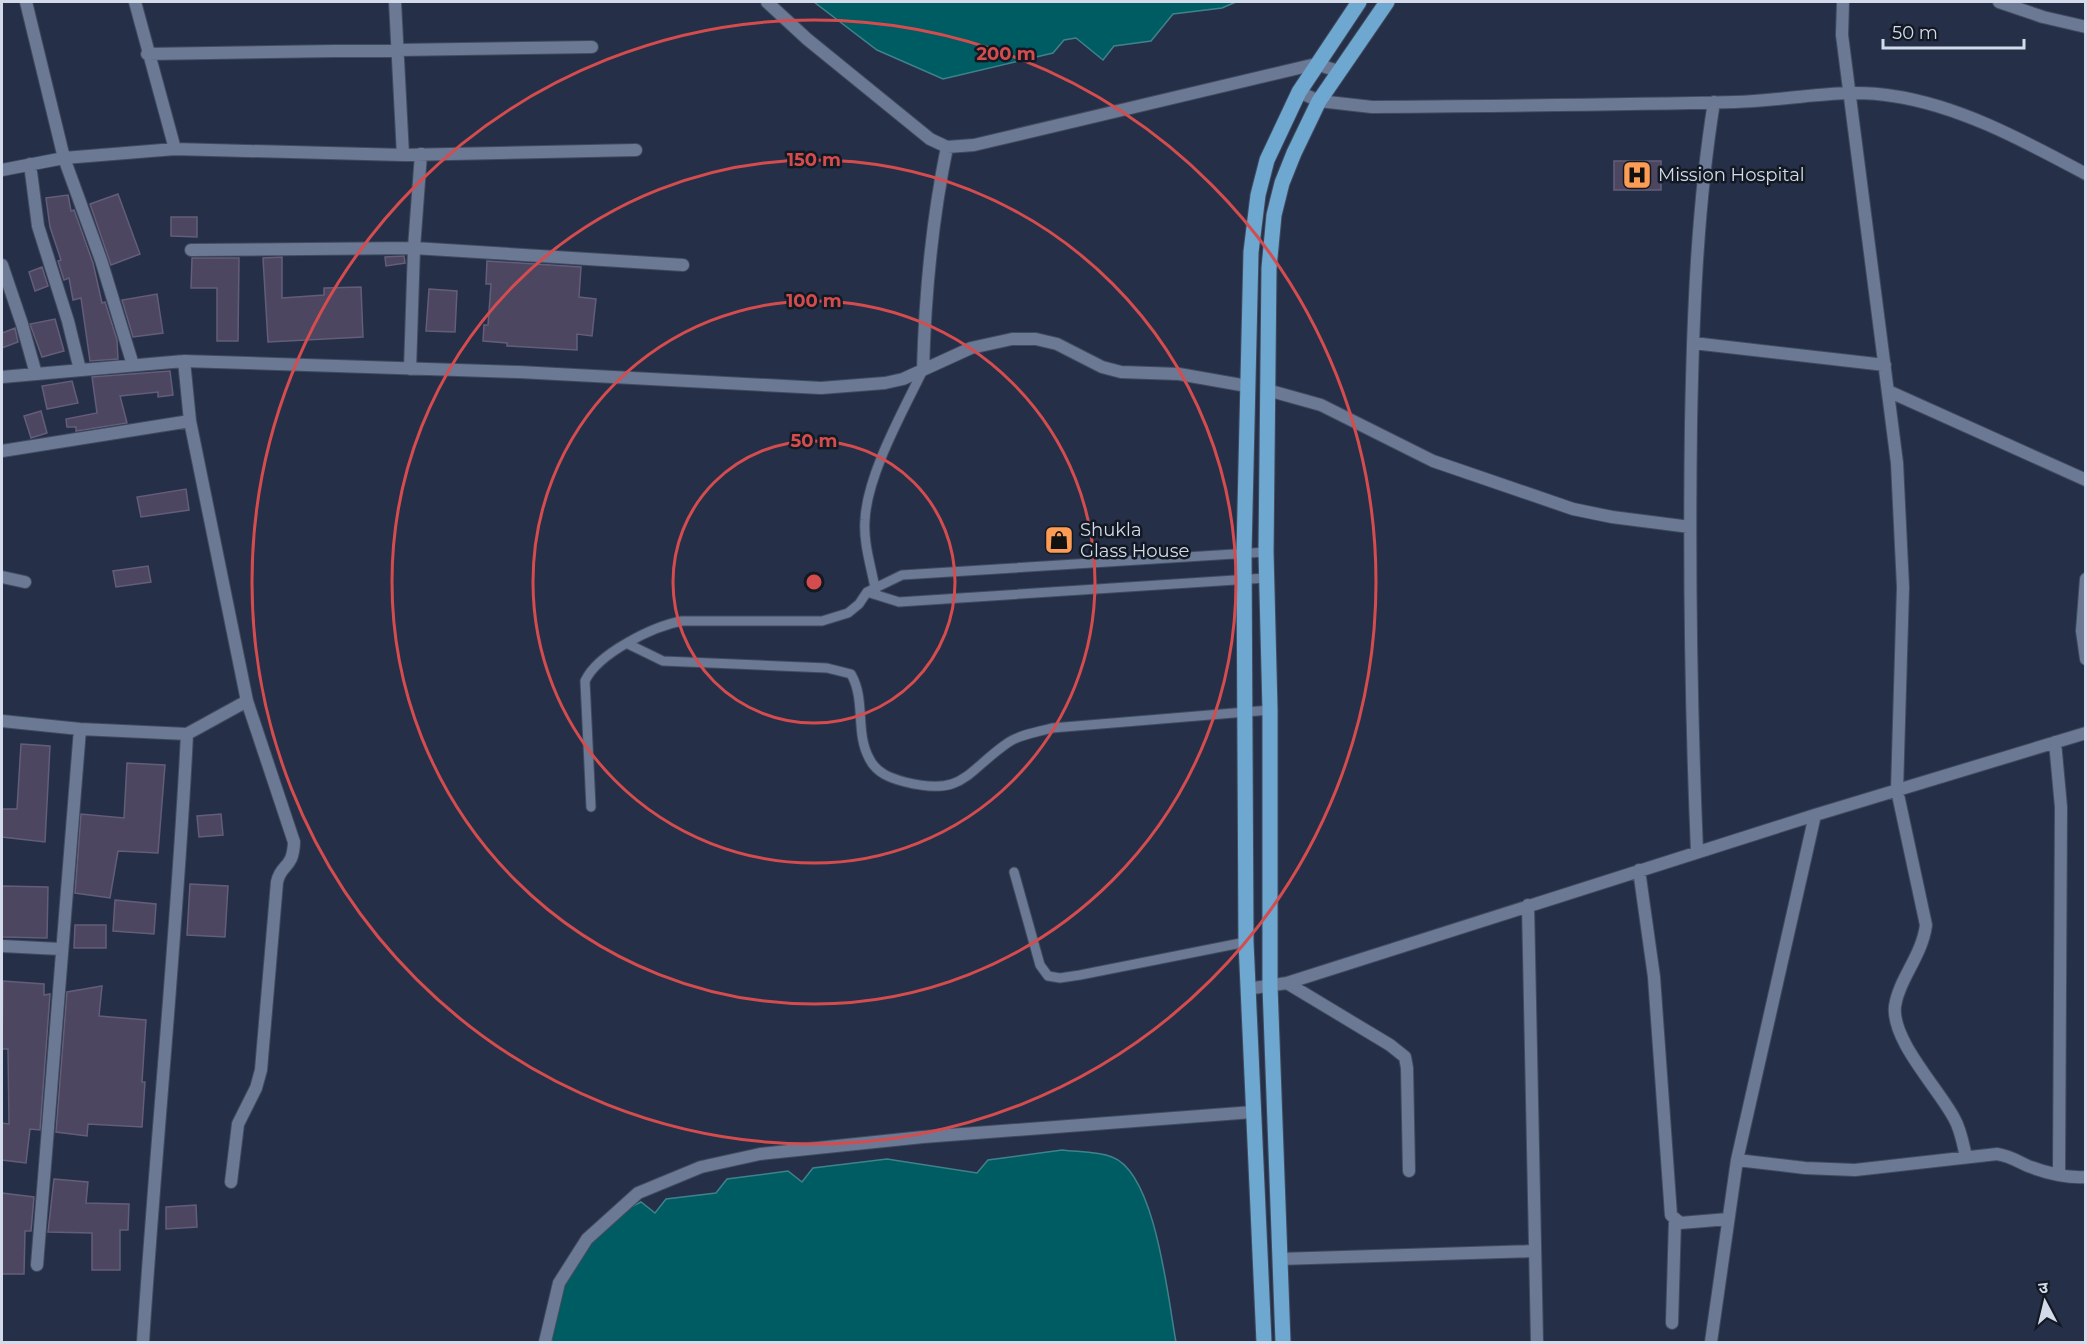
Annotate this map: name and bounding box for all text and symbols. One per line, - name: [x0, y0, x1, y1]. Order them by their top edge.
- scale bar: [1883, 12, 2024, 50]
- text: 50 m: [1892, 22, 1938, 44]
- text: 200 m: [976, 43, 1036, 65]
- text: 150 m: [787, 149, 841, 171]
- hospital icon: Mission Hospital: [1621, 159, 1653, 191]
- place label: Mission Hospital: [1658, 164, 1805, 186]
- text: 100 m: [786, 290, 842, 312]
- text: 50 m: [791, 430, 837, 452]
- place label: Shukla Glass House: [1080, 519, 1189, 562]
- shop icon: Shukla Glass House: [1043, 524, 1075, 556]
- centre of rings: [804, 572, 824, 592]
- north arrow: [2015, 1272, 2075, 1332]
- text: उ: [2037, 1278, 2050, 1298]

